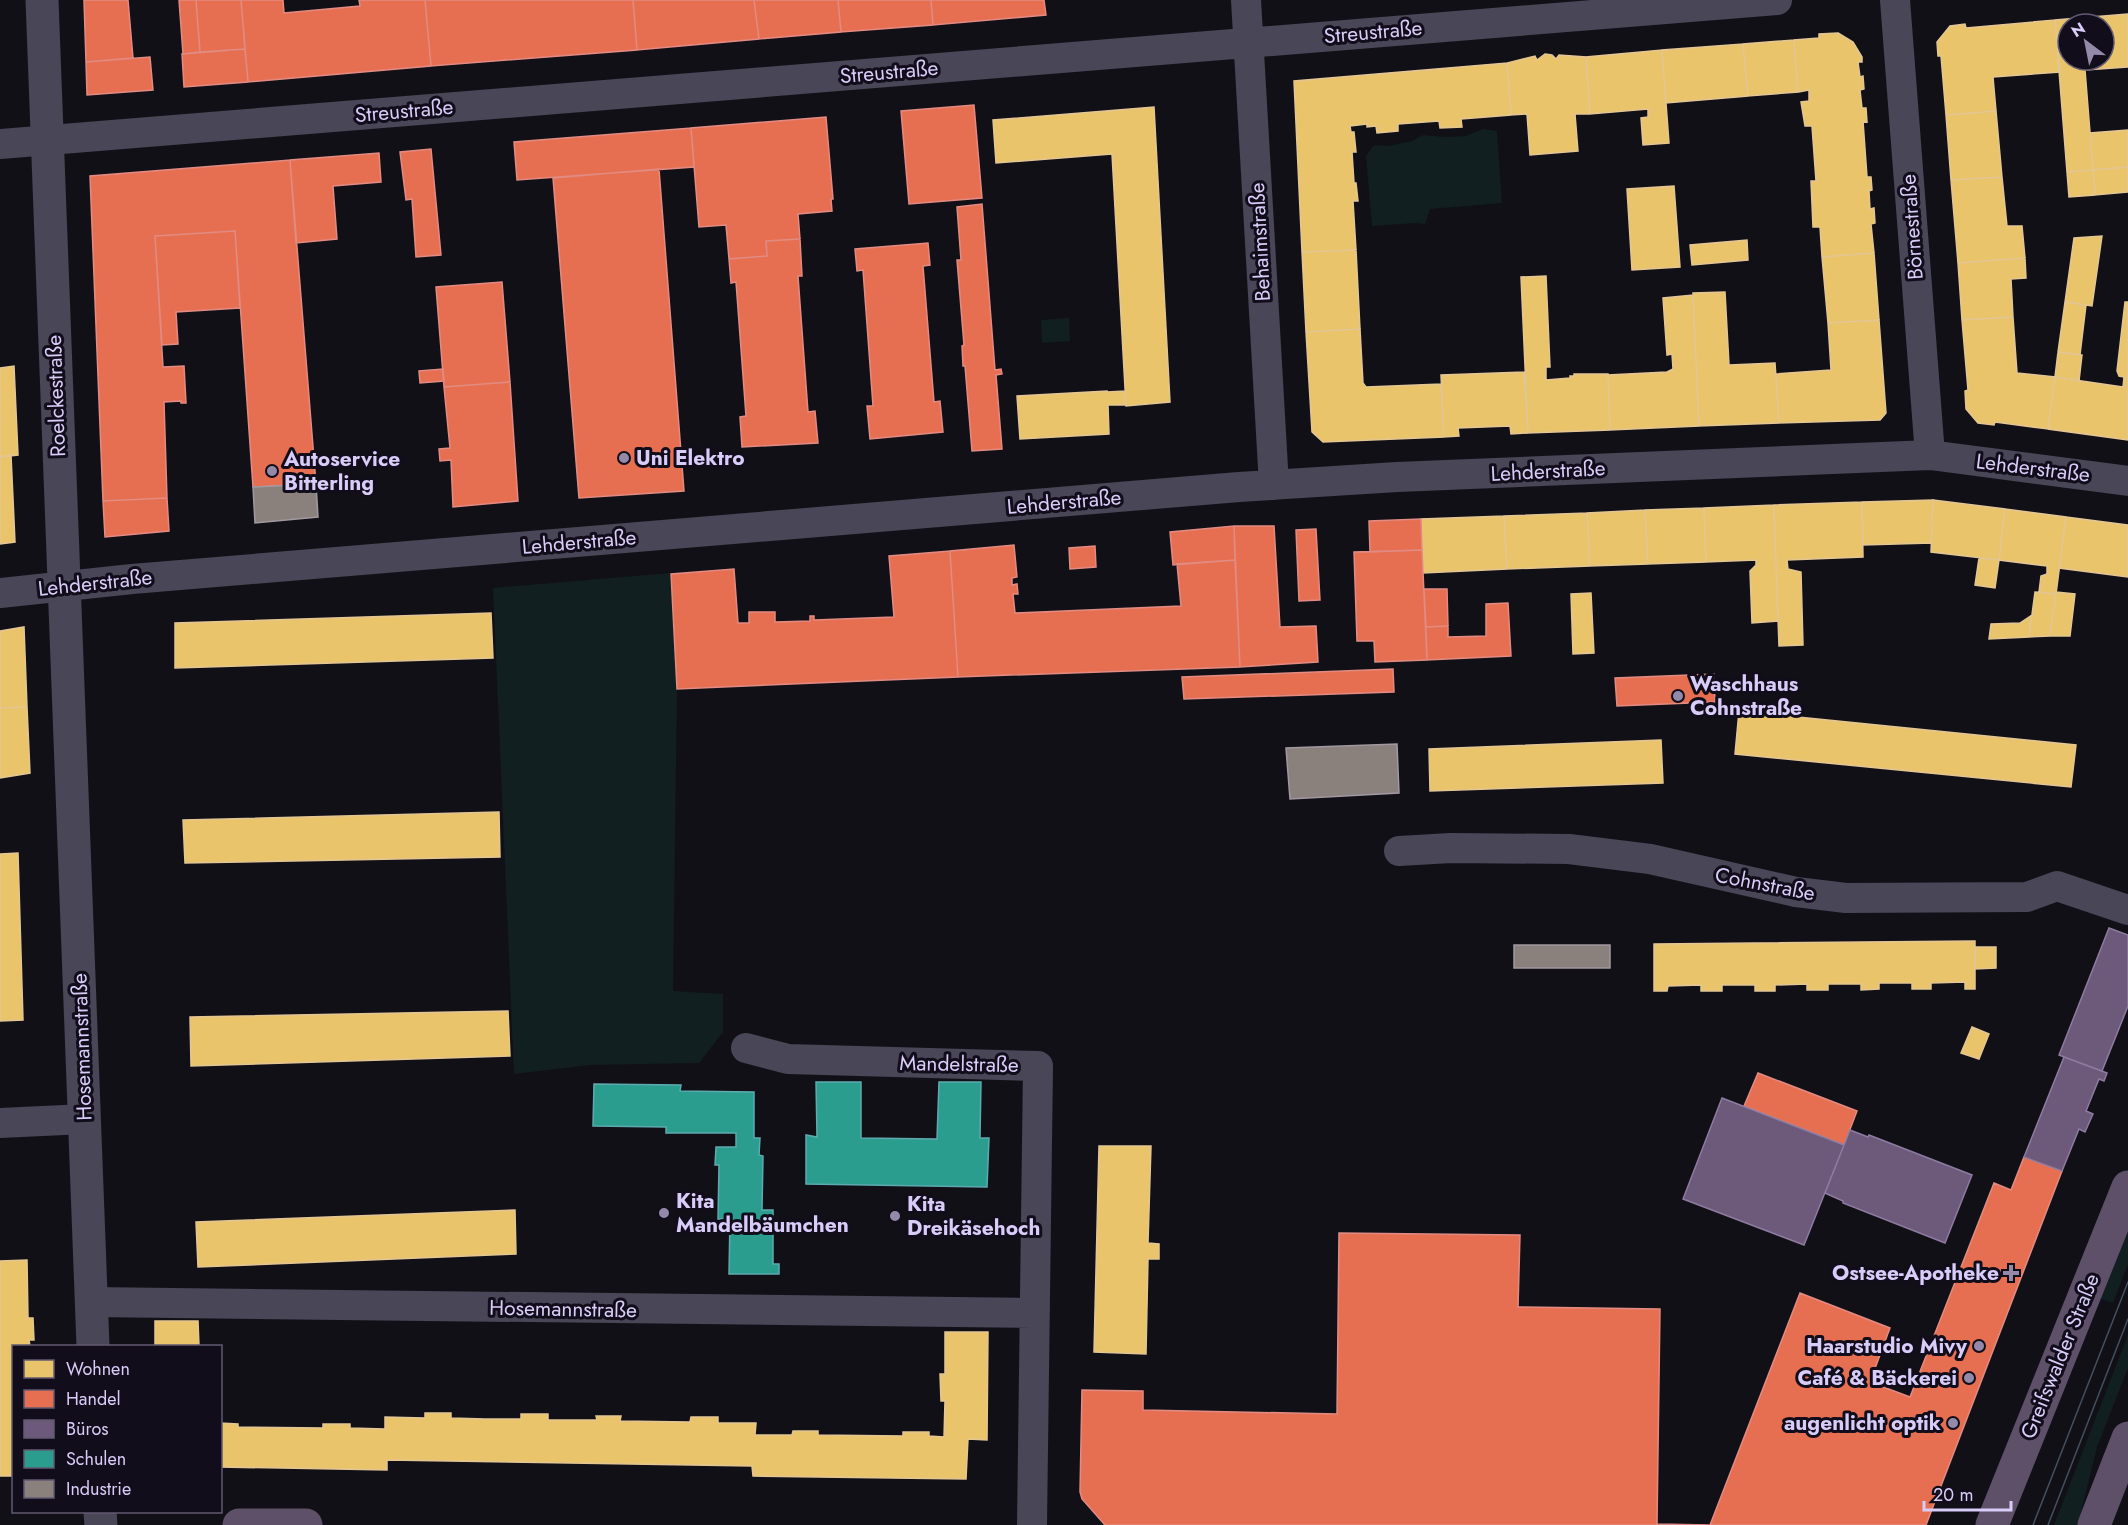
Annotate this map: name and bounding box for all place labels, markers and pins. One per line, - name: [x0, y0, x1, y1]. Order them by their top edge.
- place label: Uni Elektro: [636, 443, 745, 473]
- place label: Autoservice Bitterling: [283, 444, 400, 498]
- marker: Uni Elektro: [617, 451, 631, 465]
- marker: Autoservice Bitterling: [265, 464, 279, 478]
- place label: Waschhaus Cohnstraße: [1690, 669, 1802, 723]
- marker: Waschhaus Cohnstraße: [1671, 689, 1685, 703]
- place label: Kita Mandelbäumchen: [676, 1186, 849, 1240]
- place label: Kita Dreikäsehoch: [907, 1189, 1040, 1243]
- marker: Kita Mandelbäumchen: [657, 1206, 671, 1220]
- marker: Kita Dreikäsehoch: [888, 1209, 902, 1223]
- place label: Ostsee-Apotheke: [1832, 1258, 1999, 1288]
- marker: Ostsee-Apotheke: [2004, 1266, 2018, 1280]
- place label: Haarstudio Mivy: [1806, 1331, 1968, 1361]
- marker: Haarstudio Mivy: [1972, 1339, 1986, 1353]
- place label: Café & Bäckerei: [1798, 1363, 1957, 1393]
- marker: Café & Bäckerei: [1962, 1371, 1976, 1385]
- place label: augenlicht optik: [1784, 1408, 1941, 1438]
- marker: augenlicht optik: [1946, 1416, 1960, 1430]

